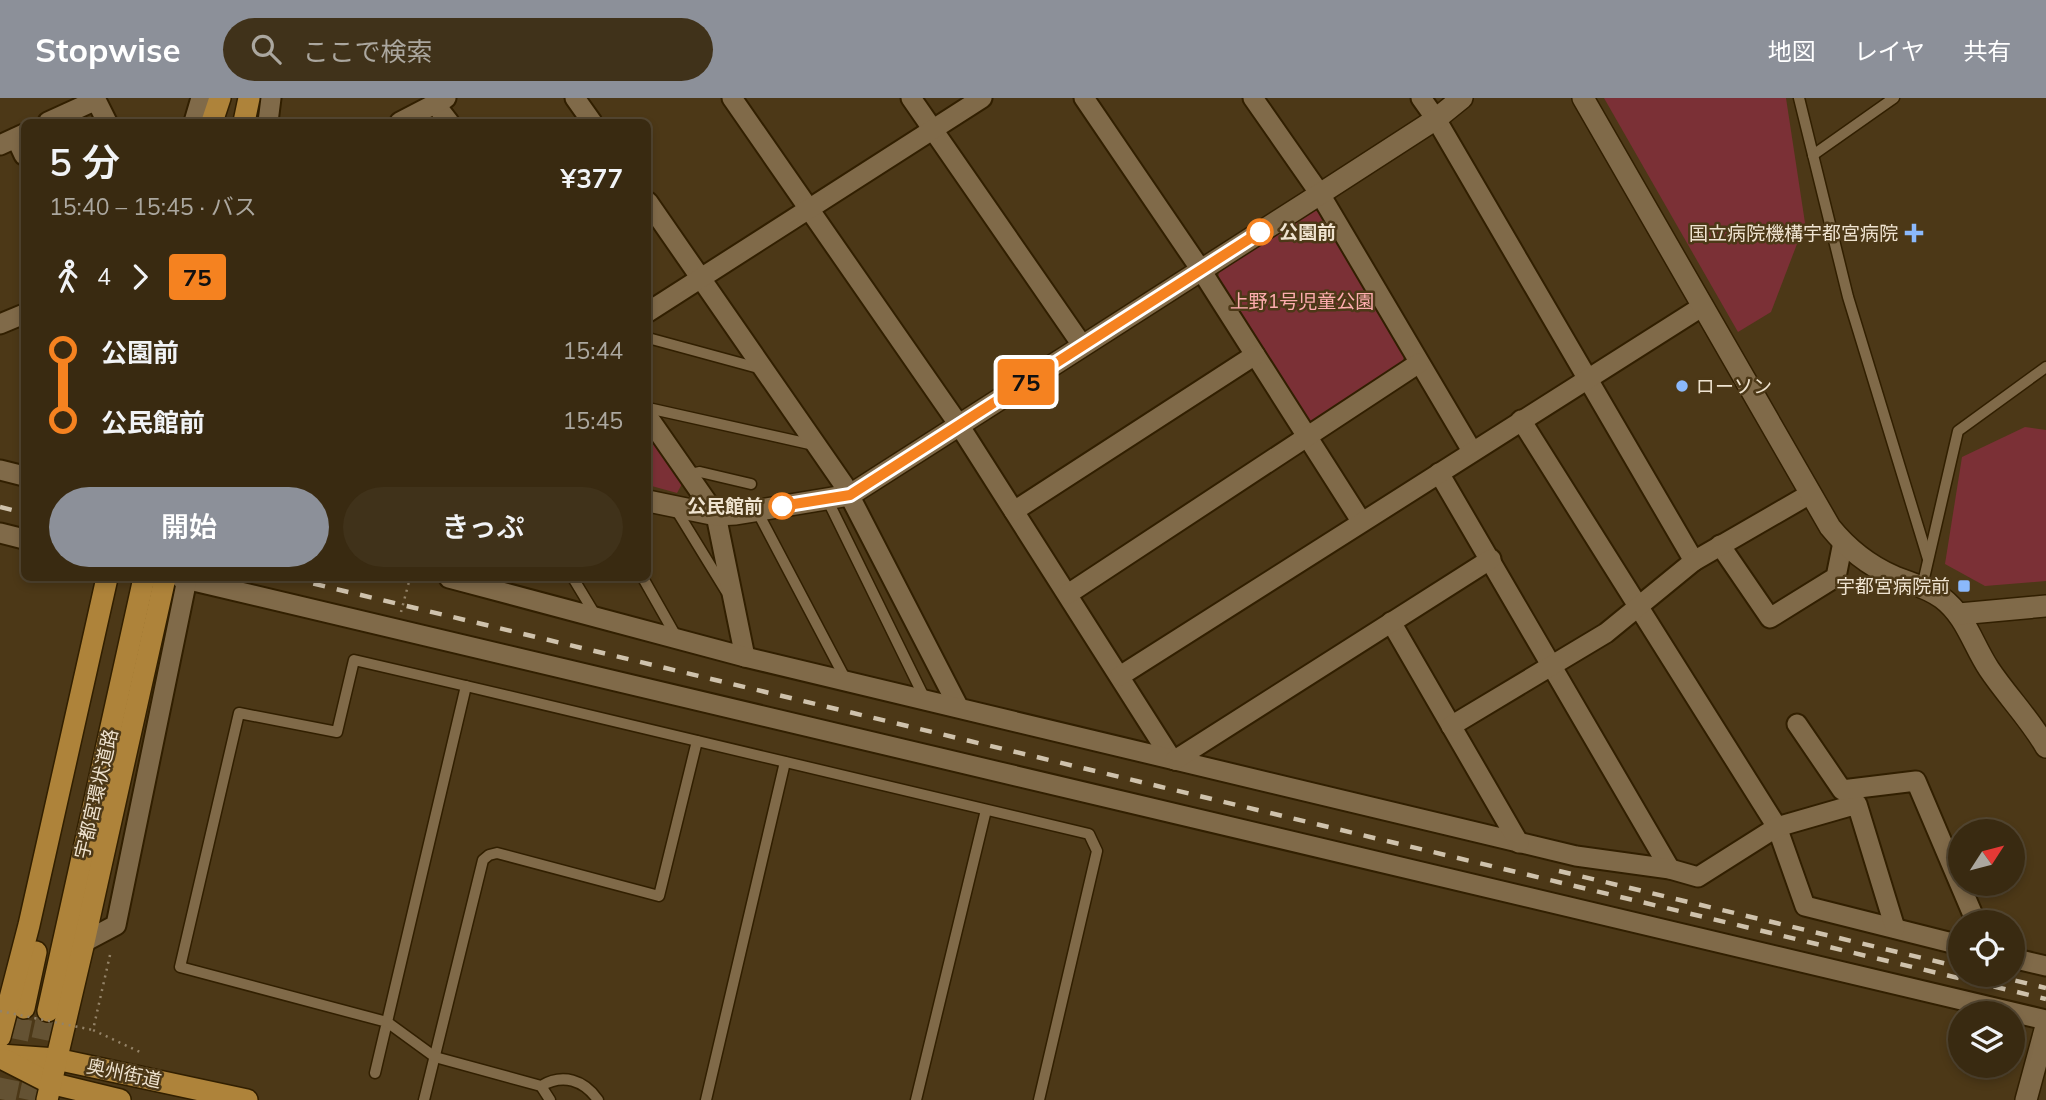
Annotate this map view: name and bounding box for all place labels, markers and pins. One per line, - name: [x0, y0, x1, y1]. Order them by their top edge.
- marker: 公園前: [1247, 219, 1273, 245]
- place label: 公園前: [1279, 220, 1336, 244]
- place label: 国立病院機構宇都宮病院: [1689, 221, 1898, 245]
- marker: 国立病院機構宇都宮病院: [1904, 223, 1924, 243]
- place label: ローソン: [1696, 374, 1772, 398]
- marker: ローソン: [1674, 378, 1690, 394]
- marker: 公民館前: [769, 493, 795, 519]
- place label: 公民館前: [687, 494, 763, 518]
- place label: 宇都宮病院前: [1836, 574, 1950, 598]
- marker: 宇都宮病院前: [1956, 578, 1972, 594]

